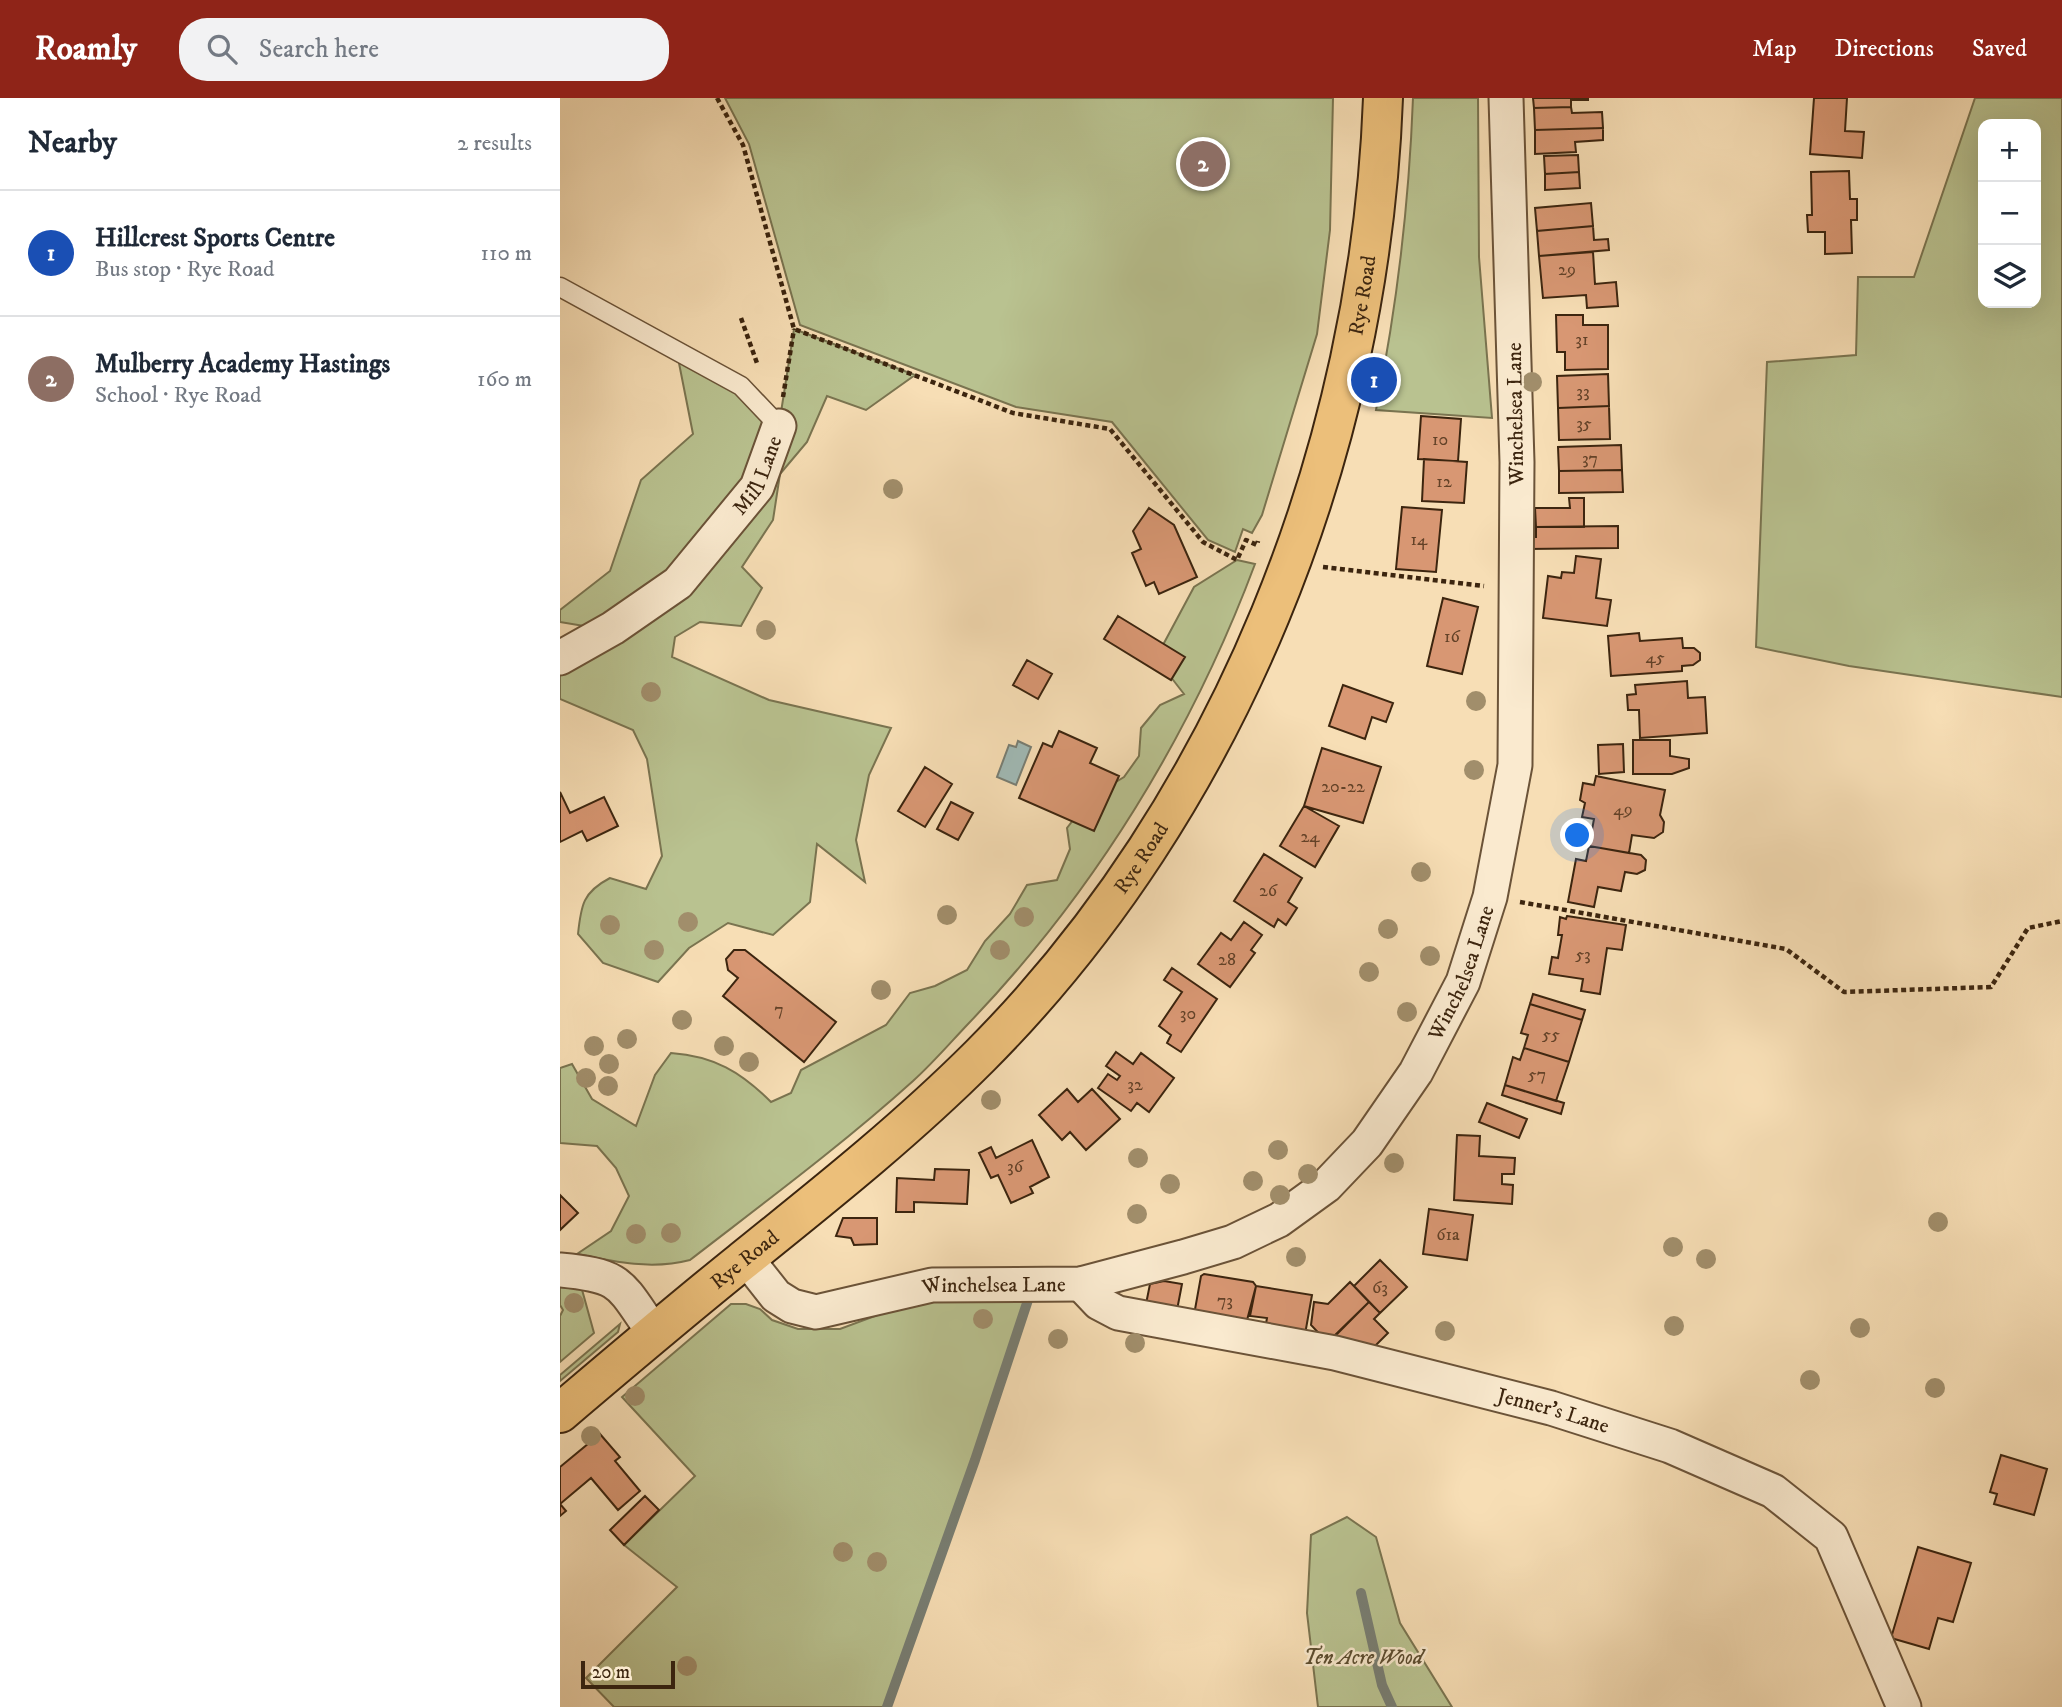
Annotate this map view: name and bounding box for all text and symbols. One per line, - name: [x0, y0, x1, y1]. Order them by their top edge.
- search box: [179, 18, 669, 81]
- text: Roamly: [35, 29, 137, 70]
- icon: search: [203, 30, 241, 68]
- text: Search here: [259, 33, 379, 66]
- text: Map: [1752, 34, 1797, 64]
- text: Directions: [1835, 34, 1934, 64]
- text: Saved: [1972, 34, 2027, 64]
- map controls: [1978, 119, 2041, 308]
- button: +: [1978, 119, 2041, 182]
- text: Nearby: [28, 125, 117, 162]
- text: 2 results: [457, 129, 532, 158]
- pin: 2: [1180, 138, 1226, 190]
- button: −: [1978, 182, 2041, 245]
- text: Hillcrest Sports Centre: [95, 222, 335, 255]
- text: 1: [47, 239, 55, 268]
- text: 110 m: [481, 239, 532, 268]
- button: layers: [1978, 245, 2041, 308]
- street label: Rye Road: [1343, 253, 1383, 337]
- text: Bus stop · Rye Road: [95, 255, 274, 284]
- house number: 29: [1558, 259, 1576, 281]
- house number: 31: [1575, 329, 1589, 351]
- street label: Winchelsea Lane: [1502, 342, 1530, 487]
- text: Mulberry Academy Hastings: [95, 348, 390, 381]
- pin: 1: [1351, 354, 1397, 406]
- text: 2: [45, 365, 57, 394]
- text: 160 m: [477, 365, 532, 394]
- text: School · Rye Road: [95, 381, 262, 410]
- house number: 33: [1576, 381, 1590, 403]
- house number: 35: [1576, 413, 1592, 435]
- house number: 10: [1432, 429, 1448, 451]
- street label: Mill Lane: [727, 432, 788, 521]
- house number: 37: [1582, 448, 1598, 470]
- house number: 12: [1436, 471, 1452, 493]
- house number: 14: [1411, 529, 1428, 551]
- house number: 16: [1444, 626, 1461, 648]
- house number: 45: [1645, 647, 1665, 669]
- house number: 20-22: [1321, 776, 1365, 798]
- house number: 49: [1613, 799, 1633, 821]
- street label: Rye Road: [1109, 817, 1175, 899]
- your location: [1560, 818, 1594, 852]
- house number: 24: [1300, 826, 1320, 848]
- house number: 26: [1259, 880, 1278, 902]
- street label: Winchelsea Lane: [1422, 902, 1501, 1046]
- house number: 53: [1575, 944, 1591, 966]
- house number: 28: [1218, 949, 1236, 971]
- house number: 7: [774, 999, 784, 1021]
- house number: 30: [1180, 1003, 1196, 1025]
- house number: 55: [1542, 1024, 1560, 1046]
- house number: 57: [1528, 1064, 1546, 1086]
- house number: 32: [1127, 1074, 1143, 1096]
- house number: 36: [1007, 1156, 1024, 1178]
- street label: Rye Road: [706, 1224, 785, 1295]
- house number: 61a: [1436, 1224, 1460, 1246]
- street label: Winchelsea Lane: [919, 1271, 1066, 1301]
- house number: 63: [1372, 1277, 1388, 1299]
- house number: 73: [1217, 1290, 1233, 1312]
- street label: Jenner's Lane: [1492, 1382, 1613, 1440]
- park label: Ten Acre Wood: [1303, 1645, 1426, 1671]
- scale bar: [581, 1658, 676, 1690]
- text: 20 m: [592, 1661, 630, 1684]

